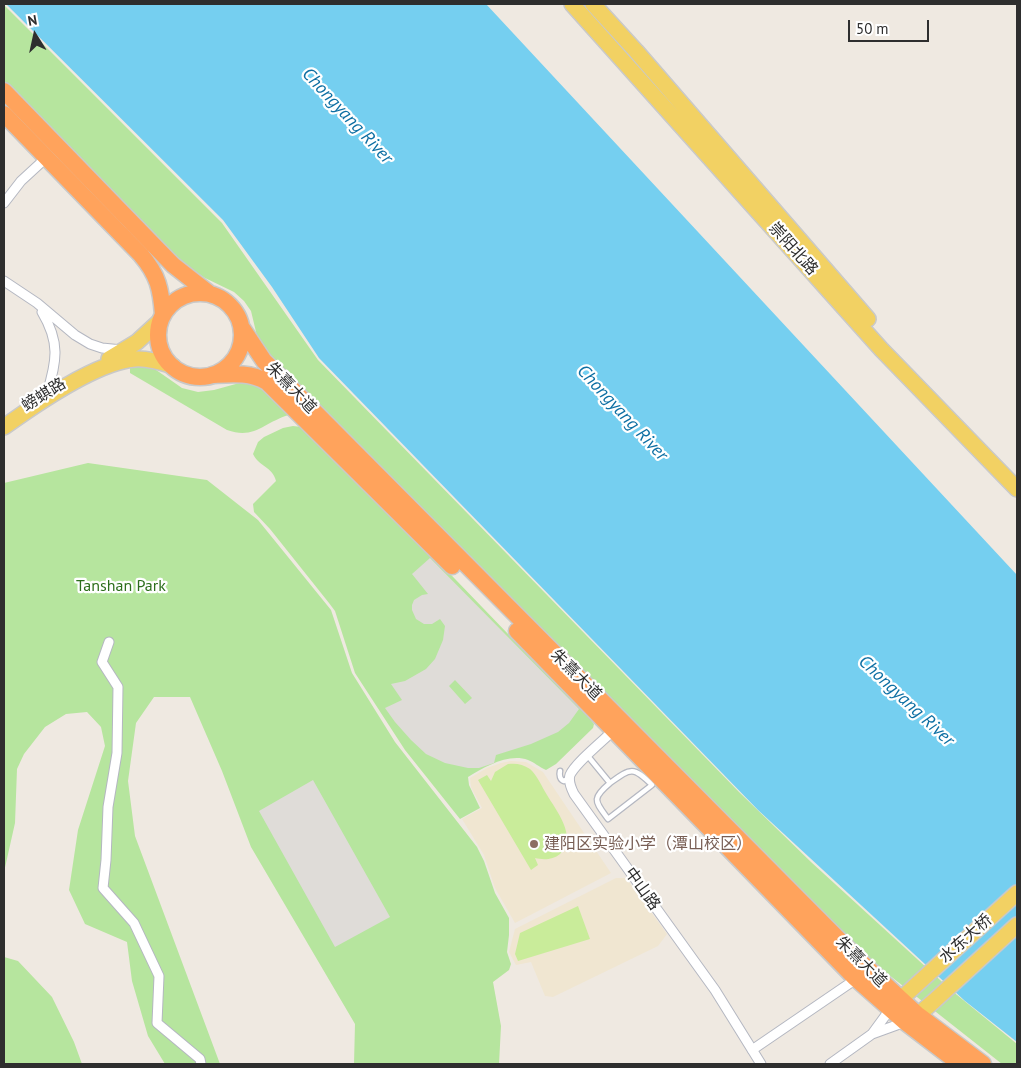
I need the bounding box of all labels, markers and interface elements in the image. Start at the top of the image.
north arrow [10,10,60,60]
scale bar [851,10,932,42]
text: N [26,11,38,30]
text: 50 m [856,19,889,38]
water label: Chongyang River [297,64,397,168]
street label: 崇阳北路 [764,219,822,279]
street label: 朱熹大道 [262,358,320,418]
water label: Chongyang River [572,361,672,465]
street label: 螃蜞路 [19,374,69,416]
park label: Tanshan Park [76,576,166,596]
street label: 朱熹大道 [547,646,605,704]
water label: Chongyang River [854,651,958,751]
place label: 建阳区实验小学（潭山校区） [544,834,752,854]
marker: 建阳区实验小学（潭山校区） [528,838,540,850]
street label: 中山路 [620,864,664,914]
street label: 水东大桥 [936,910,996,968]
street label: 朱熹大道 [832,933,890,991]

